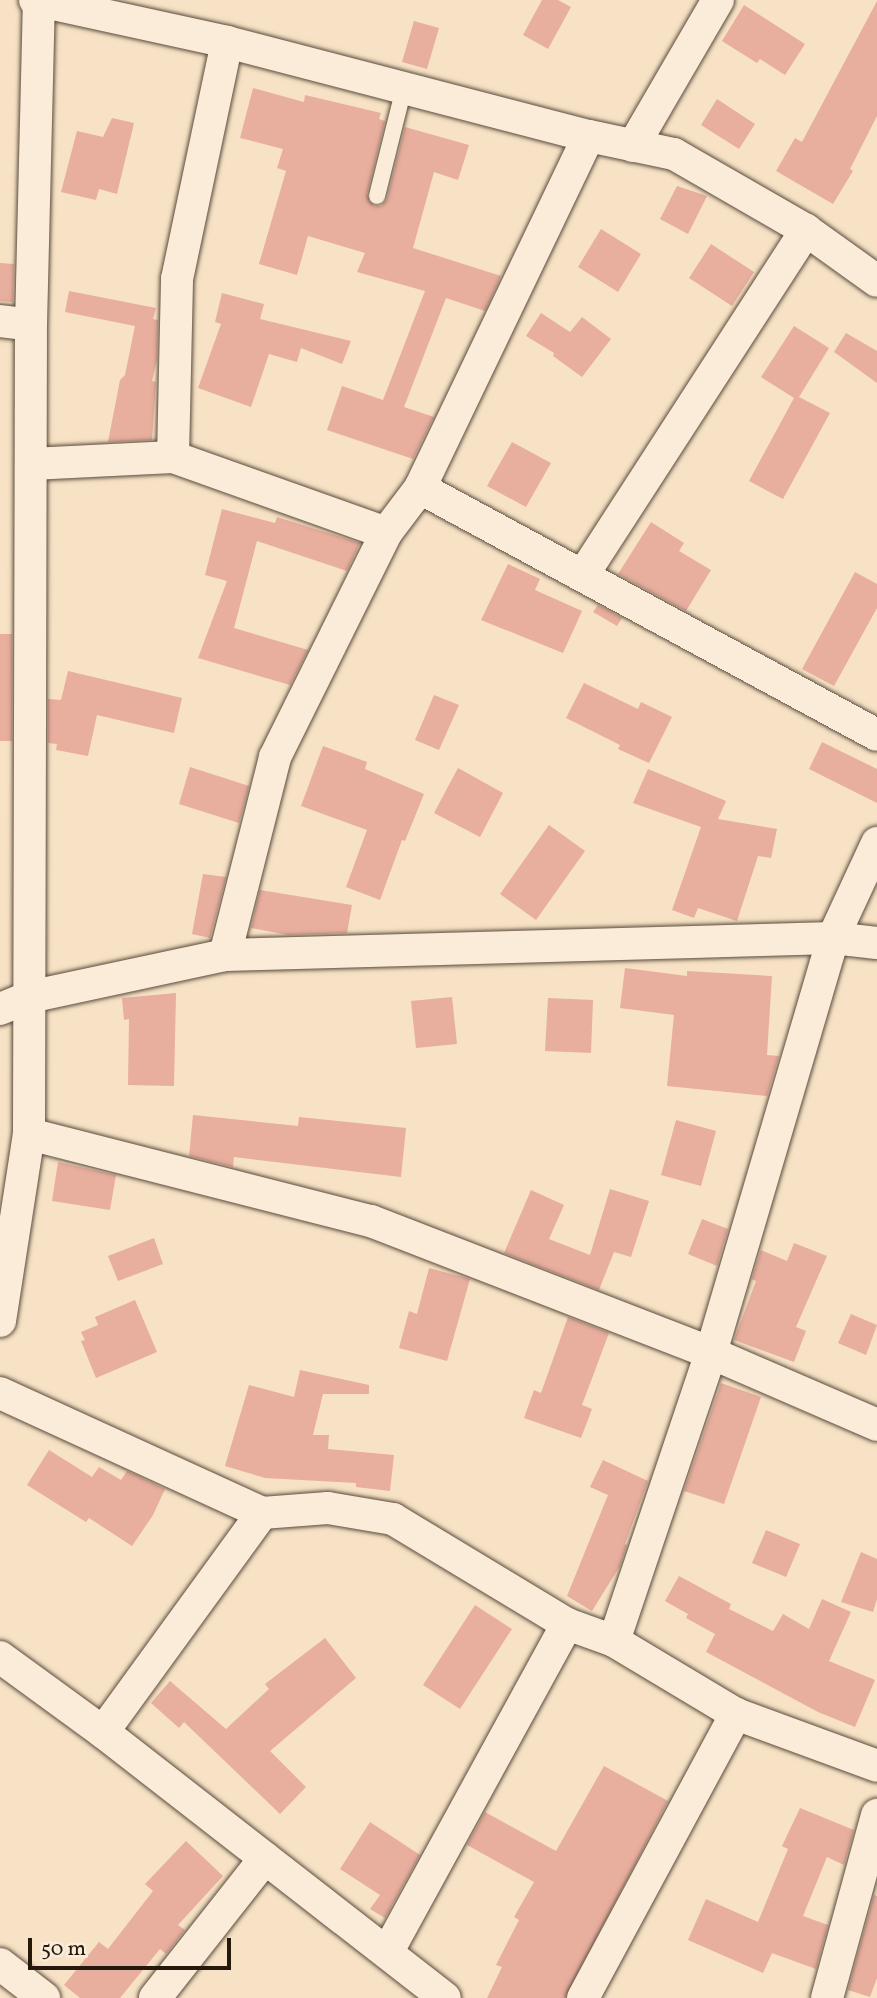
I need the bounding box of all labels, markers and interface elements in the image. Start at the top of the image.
scale bar [32,1924,234,1968]
text: 50 m [41,1935,86,1964]

